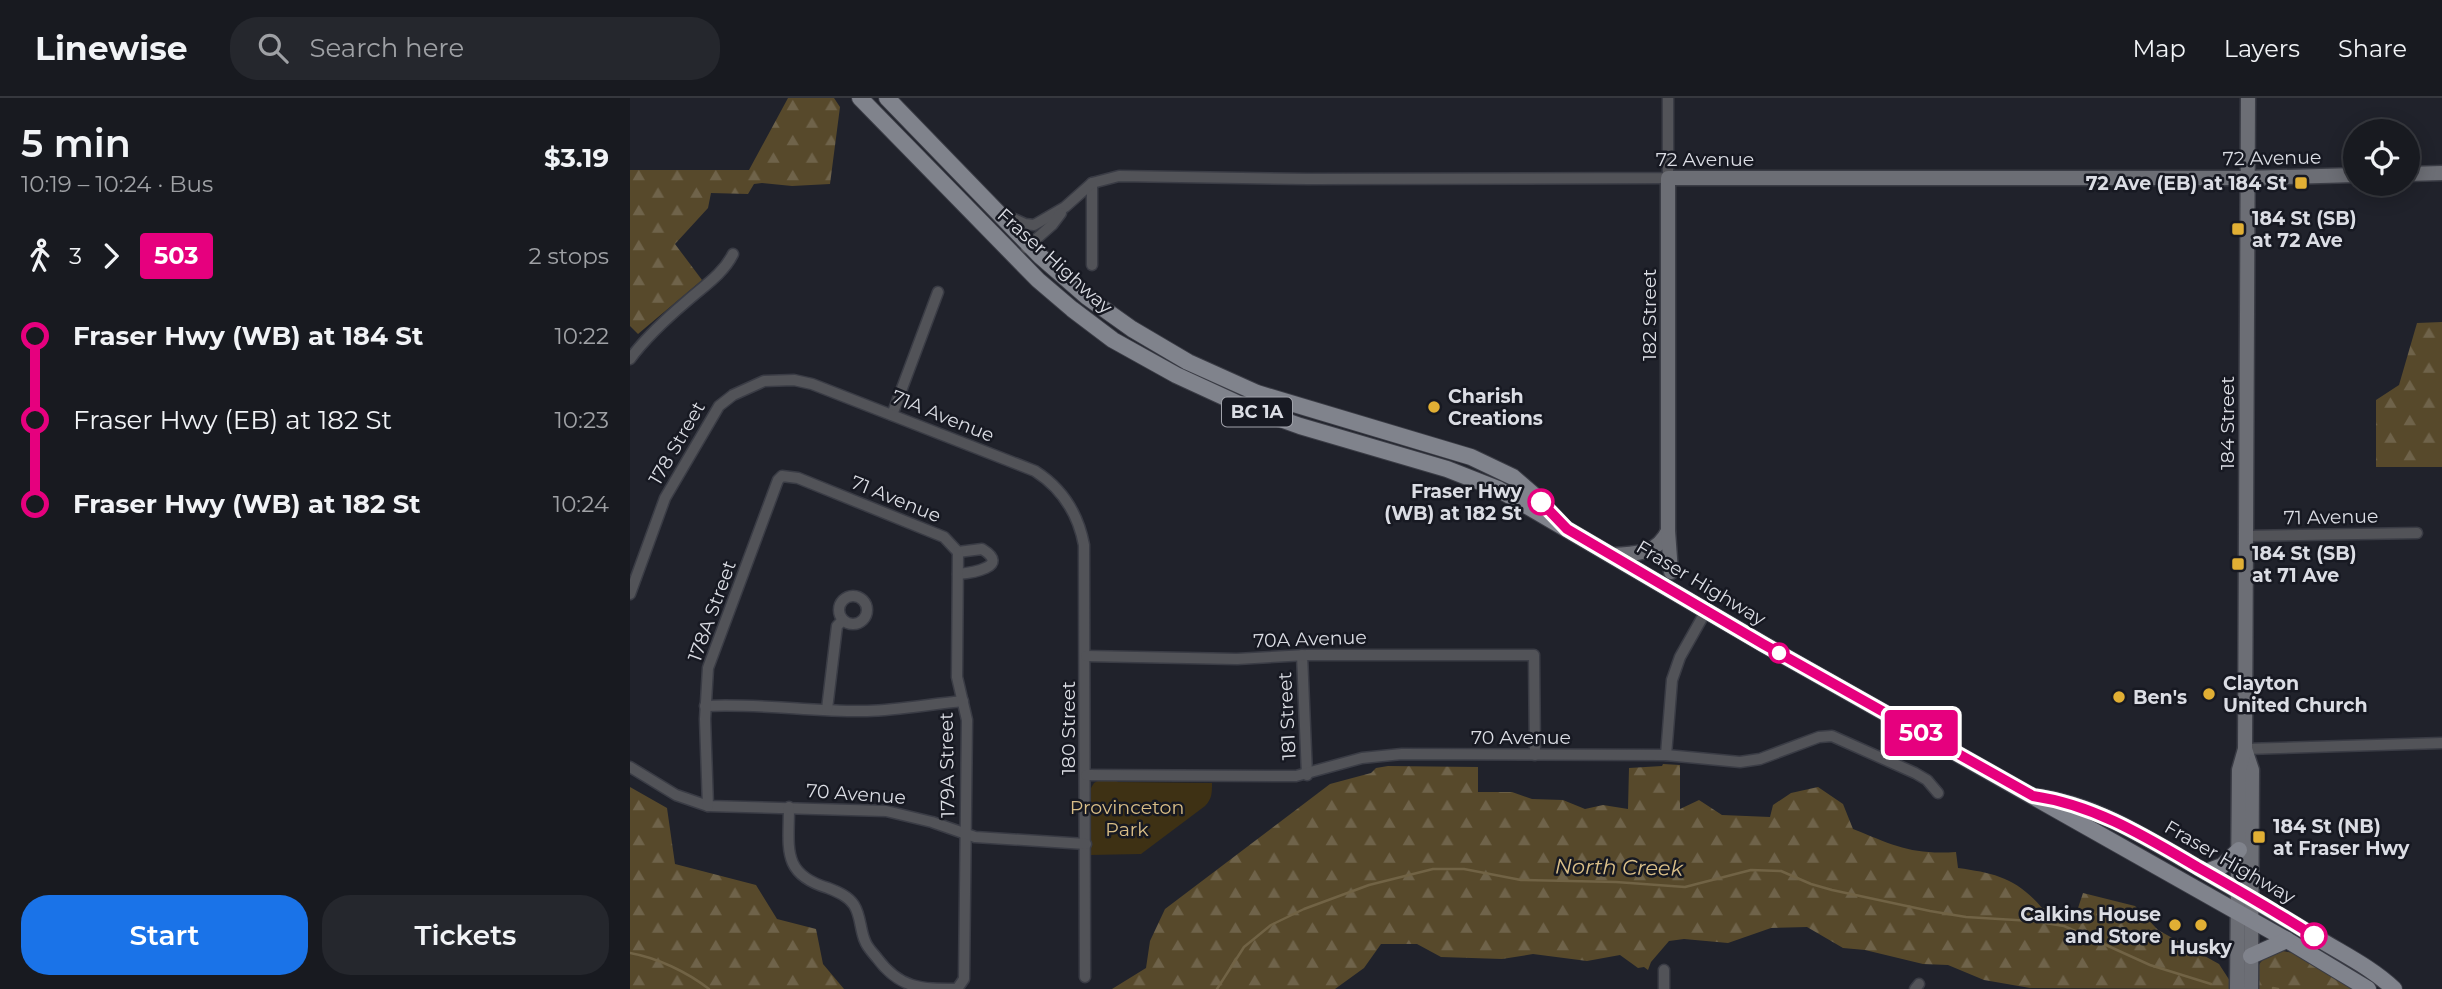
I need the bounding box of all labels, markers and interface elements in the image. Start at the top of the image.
search box [230,17,720,80]
text: Linewise [35,28,188,68]
icon: search [254,29,292,67]
text: Search here [310,32,464,64]
text: Map [2132,34,2186,63]
text: Layers [2224,34,2300,63]
text: Share [2338,34,2407,63]
map controls [2343,119,2420,196]
button: locate [2343,119,2420,196]
text: 5 min [21,120,131,167]
text: $3.19 [544,142,609,174]
street label: 72 Avenue [2222,146,2322,170]
street label: 72 Avenue [1656,148,1754,171]
text: 10:19 – 10:24 · Bus [21,170,213,198]
place label: 72 Ave (EB) at 184 St [2086,172,2287,195]
marker: 72 Ave (EB) at 184 St [2293,175,2309,191]
street label: Fraser Highway [993,203,1118,319]
place label: 184 St (SB) at 72 Ave [2252,207,2356,252]
marker: 184 St (SB) at 72 Ave [2230,221,2246,237]
icon: walk [21,237,59,275]
icon: forward [92,237,130,275]
text: 503 [154,241,199,270]
text: 3 [69,242,82,270]
text: 2 stops [529,242,609,270]
street label: 182 Street [1638,269,1661,361]
text: Fraser Hwy (WB) at 184 St [73,320,423,352]
text: 10:22 [554,322,609,350]
street label: 184 Street [2216,376,2239,470]
street label: 71A Avenue [888,385,998,447]
place label: Charish Creations [1448,385,1543,430]
street label: 178 Street [644,397,710,489]
road number: BC 1A [1222,398,1292,426]
marker: Charish Creations [1426,399,1442,415]
text: Fraser Hwy (EB) at 182 St [73,404,392,436]
text: 10:23 [555,406,609,434]
street label: 71 Avenue [848,471,944,527]
place label: Fraser Hwy (WB) at 182 St [1384,480,1523,525]
text: Fraser Hwy (WB) at 182 St [73,488,421,520]
marker: Fraser Hwy (WB) at 182 St [1528,489,1554,515]
text: 10:24 [553,490,609,518]
street label: 71 Avenue [2283,505,2379,529]
street label: Fraser Highway [1632,535,1770,631]
place label: 184 St (SB) at 71 Ave [2252,542,2356,587]
marker: 184 St (SB) at 71 Ave [2230,556,2246,572]
street label: 178A Street [683,557,741,665]
street label: 70A Avenue [1253,626,1367,652]
unlabelled marker [1769,643,1789,663]
street label: 181 Street [1273,671,1301,761]
place label: Clayton United Church [2223,672,2368,717]
street label: 180 Street [1057,681,1080,775]
place label: Ben's [2133,686,2187,709]
marker: Clayton United Church [2201,686,2217,702]
marker: Ben's [2111,689,2127,705]
line badge: 503 [1881,710,1961,756]
street label: 179A Street [935,712,959,818]
text: 503 [1899,718,1943,747]
street label: 70 Avenue [1471,726,1571,749]
street label: 70 Avenue [805,779,907,809]
park label: Provinceton Park [1070,796,1184,841]
street label: Fraser Highway [2161,815,2300,909]
place label: 184 St (NB) at Fraser Hwy [2273,815,2410,860]
marker: 184 St (NB) at Fraser Hwy [2251,829,2267,845]
water label: North Creek [1555,853,1685,881]
button: Start [21,895,308,975]
button: Tickets [322,895,609,975]
place label: Calkins House and Store [2020,903,2161,948]
marker: Calkins House and Store [2167,917,2183,933]
marker: Husky [2193,917,2209,933]
unlabelled marker [2301,923,2327,949]
place label: Husky [2170,936,2233,959]

